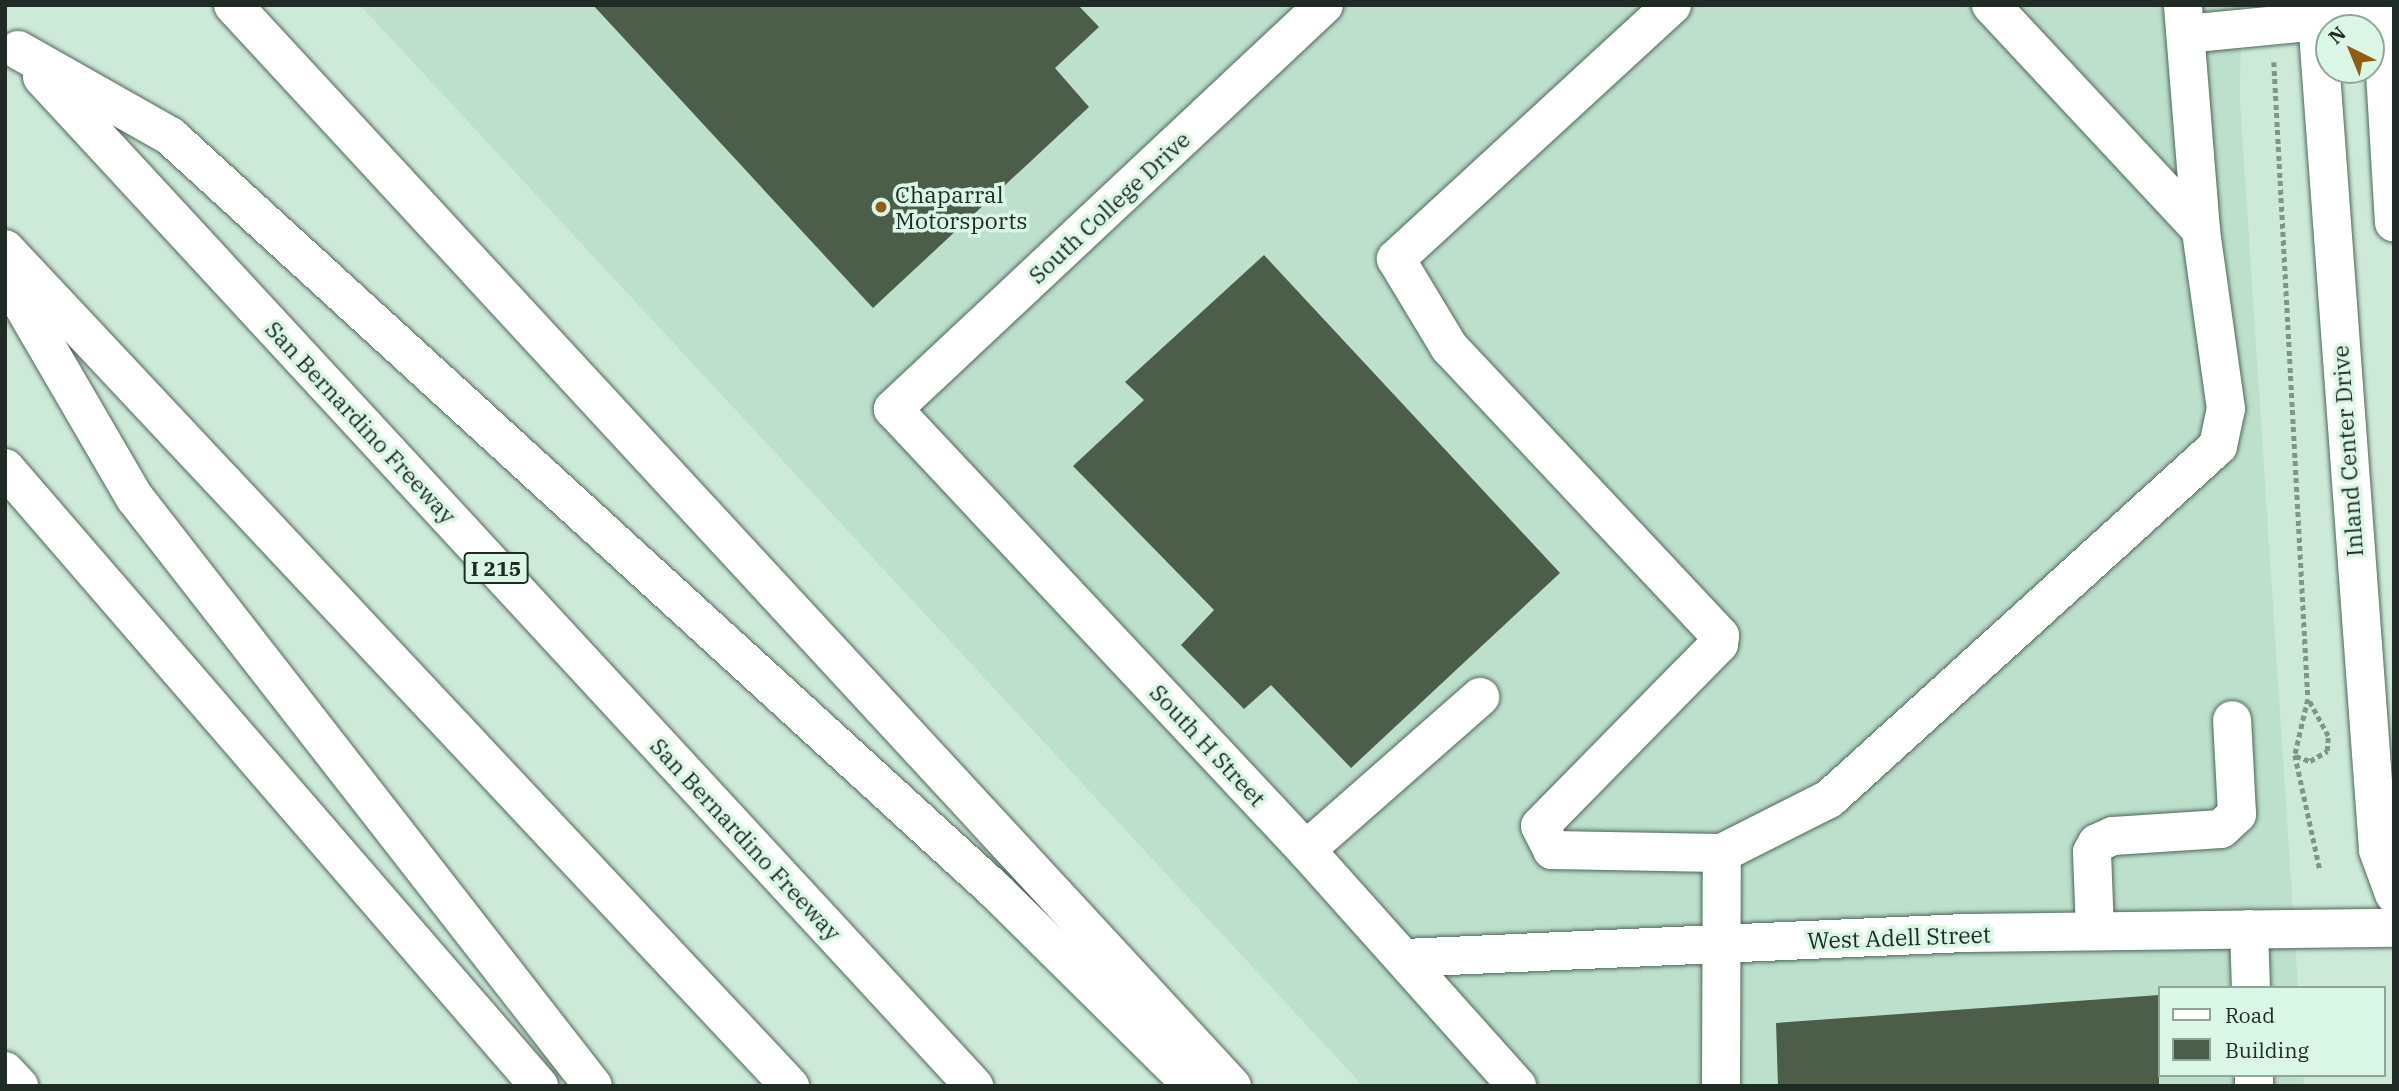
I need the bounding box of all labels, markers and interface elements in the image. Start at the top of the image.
north arrow [2315,14,2385,84]
text: N [2323,21,2351,49]
street label: South College Drive [1023,125,1195,289]
place label: Chaparral Motorsports [895,180,1028,234]
marker: Chaparral Motorsports [873,199,889,215]
street label: San Bernardino Freeway [260,315,462,529]
street label: Inland Center Drive [2326,344,2368,558]
road number: I 215 [463,550,529,586]
street label: South H Street [1145,678,1271,812]
street label: San Bernardino Freeway [645,732,847,946]
street label: West Adell Street [1807,920,1991,954]
legend [2158,986,2385,1077]
text: Road [2225,1001,2275,1029]
text: Building [2225,1036,2309,1064]

